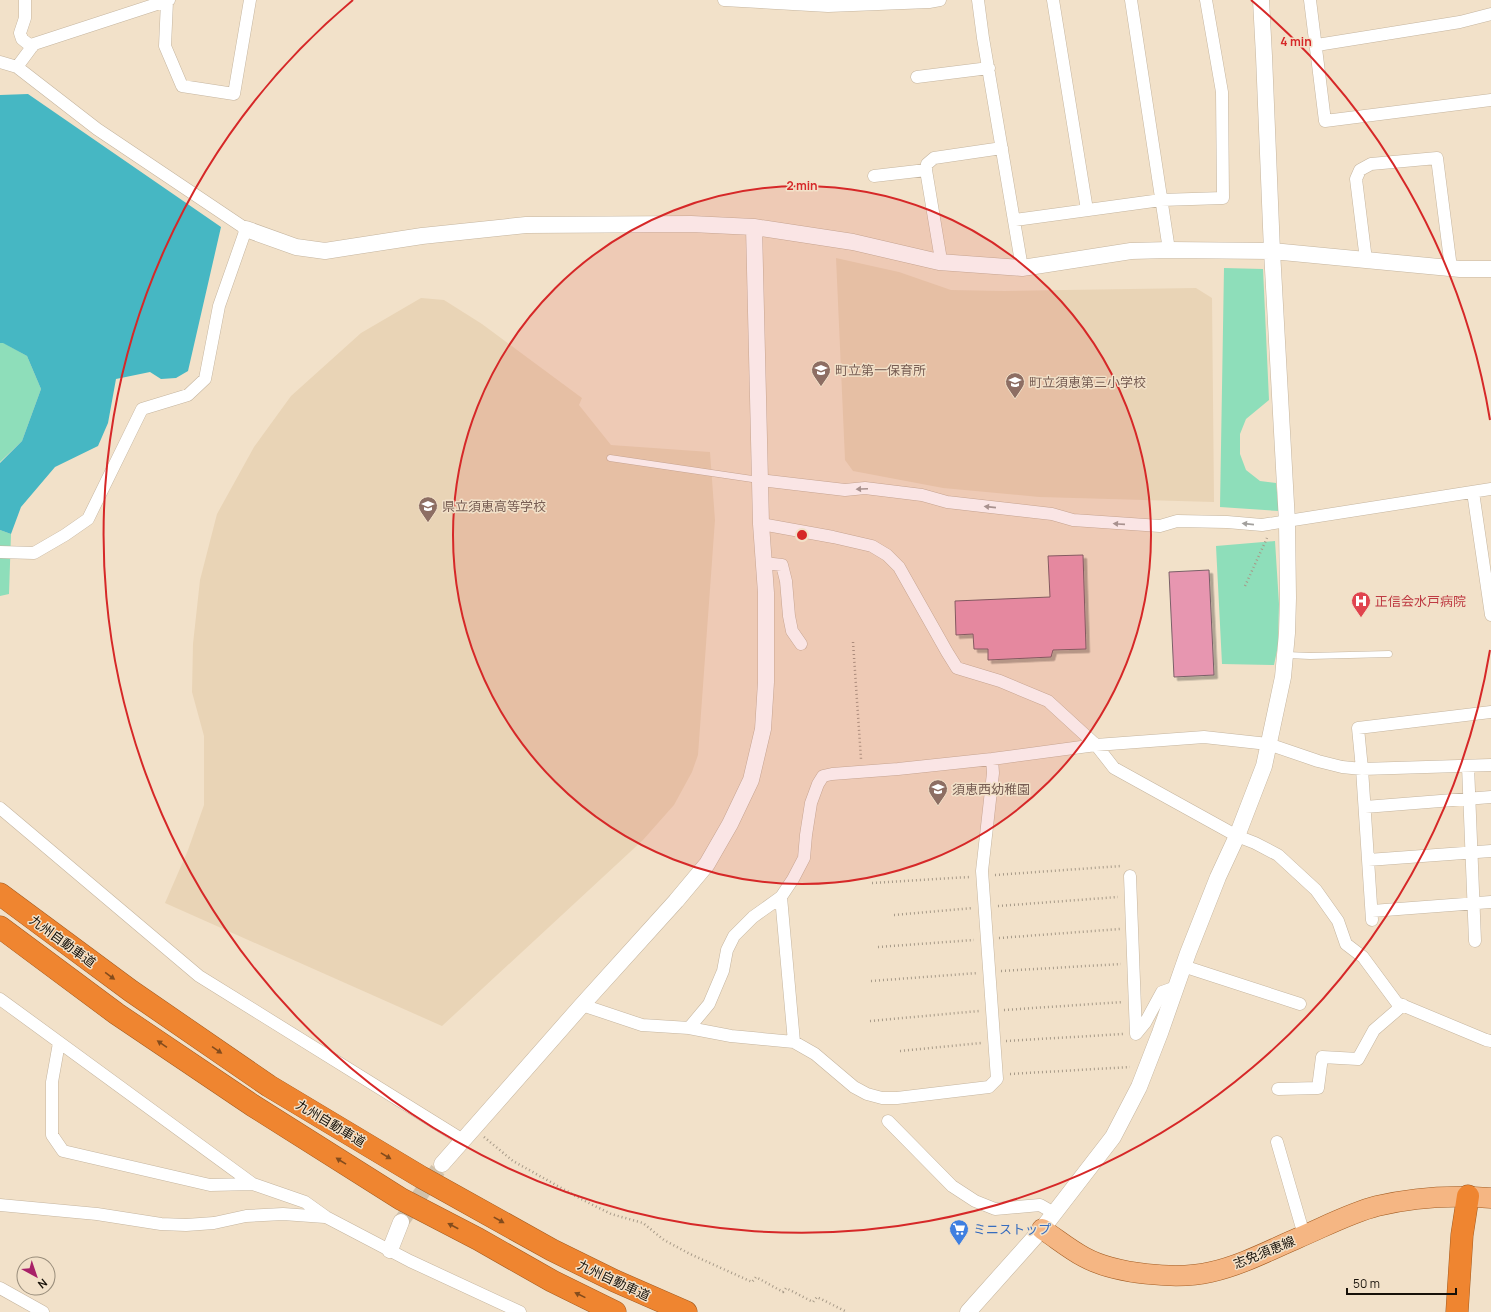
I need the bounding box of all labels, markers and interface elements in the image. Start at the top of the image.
text: 4 min [1280,33,1312,50]
text: 2 min [786,177,818,194]
school or university icon: 町立第一保育所 [810,359,832,387]
place label: 町立第一保育所 [835,361,926,379]
school or university icon: 町立須恵第三小学校 [1004,371,1026,399]
place label: 町立須恵第三小学校 [1029,373,1146,391]
one-way arrow [855,486,868,492]
school or university icon: 県立須恵高等学校 [417,495,439,523]
place label: 県立須恵高等学校 [442,497,546,515]
one-way arrow [984,504,996,510]
one-way arrow [1113,521,1125,528]
one-way arrow [1242,521,1254,527]
centre of rings [795,528,809,542]
hospital icon: 正信会水戸病院 [1350,590,1372,618]
place label: 正信会水戸病院 [1375,592,1466,610]
school or university icon: 須恵西幼稚園 [927,778,949,806]
place label: 須恵西幼稚園 [952,780,1030,798]
street label: 九州自動車道 [26,911,100,971]
one-way arrow [105,972,116,980]
one-way arrow [156,1040,167,1048]
one-way arrow [212,1046,222,1054]
street label: 九州自動車道 [293,1095,369,1151]
one-way arrow [380,1153,392,1160]
one-way arrow [336,1157,346,1165]
one-way arrow [493,1217,505,1224]
supermarket icon: ミニストップ [948,1218,970,1246]
place label: ミニストップ [973,1220,1051,1238]
one-way arrow [447,1223,459,1229]
street label: 志免須恵線 [1230,1231,1298,1273]
street label: 九州自動車道 [575,1255,653,1305]
north arrow [16,1256,56,1296]
scale bar [1347,1270,1456,1296]
text: 50 m [1353,1275,1380,1292]
text: N [35,1276,51,1292]
one-way arrow [574,1292,585,1298]

